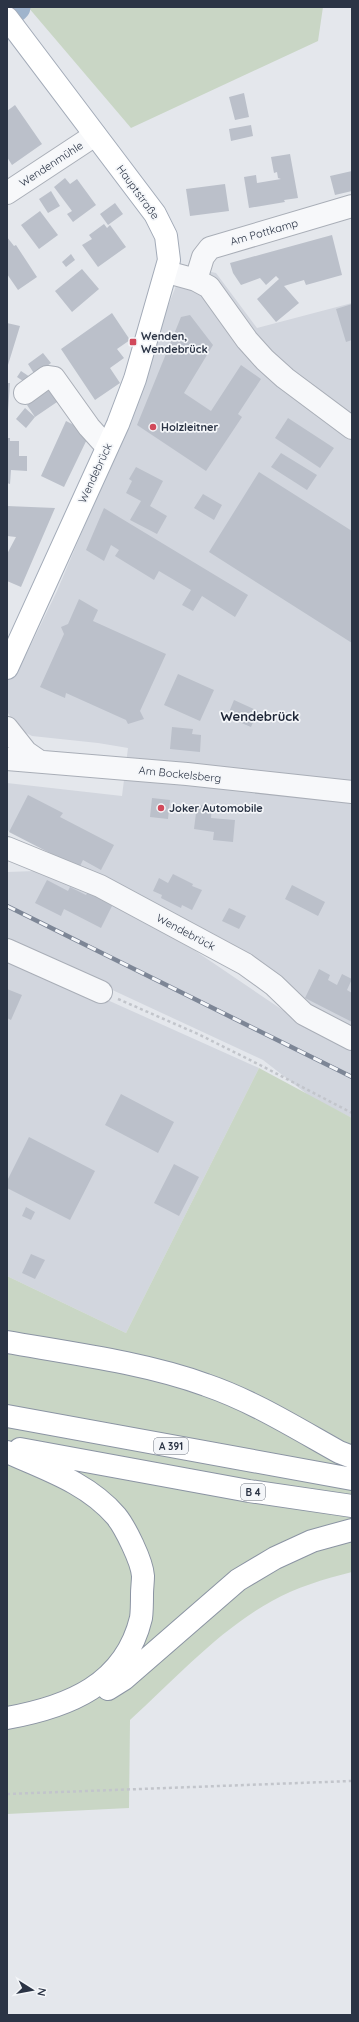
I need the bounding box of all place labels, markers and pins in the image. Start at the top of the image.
place label: Wenden, Wendebrück [141,329,208,356]
marker: Wenden, Wendebrück [128,337,138,347]
place label: Holzleitner [161,420,219,434]
marker: Holzleitner [148,422,158,432]
place label: Joker Automobile [169,801,263,815]
marker: Joker Automobile [156,803,166,813]

